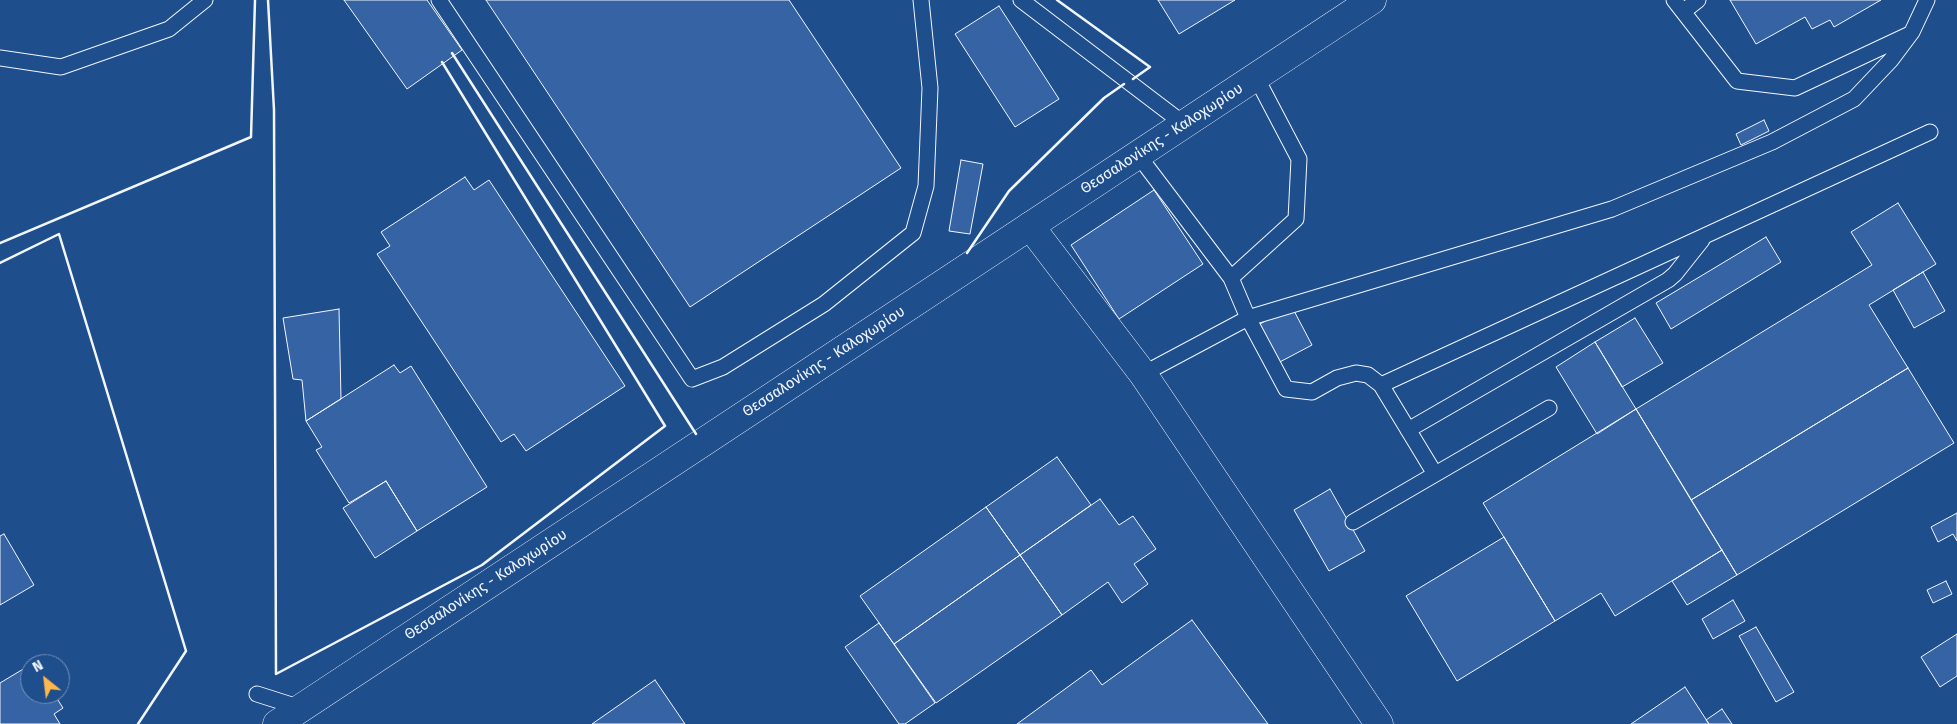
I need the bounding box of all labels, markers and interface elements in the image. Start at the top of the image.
street label: Θεσσαλονίκης - Καλοχωρίου [1077,80,1247,198]
street label: Θεσσαλονίκης - Καλοχωρίου [739,303,909,421]
street label: Θεσσαλονίκης - Καλοχωρίου [401,526,571,644]
north arrow [20,654,70,704]
text: N [30,657,46,676]

